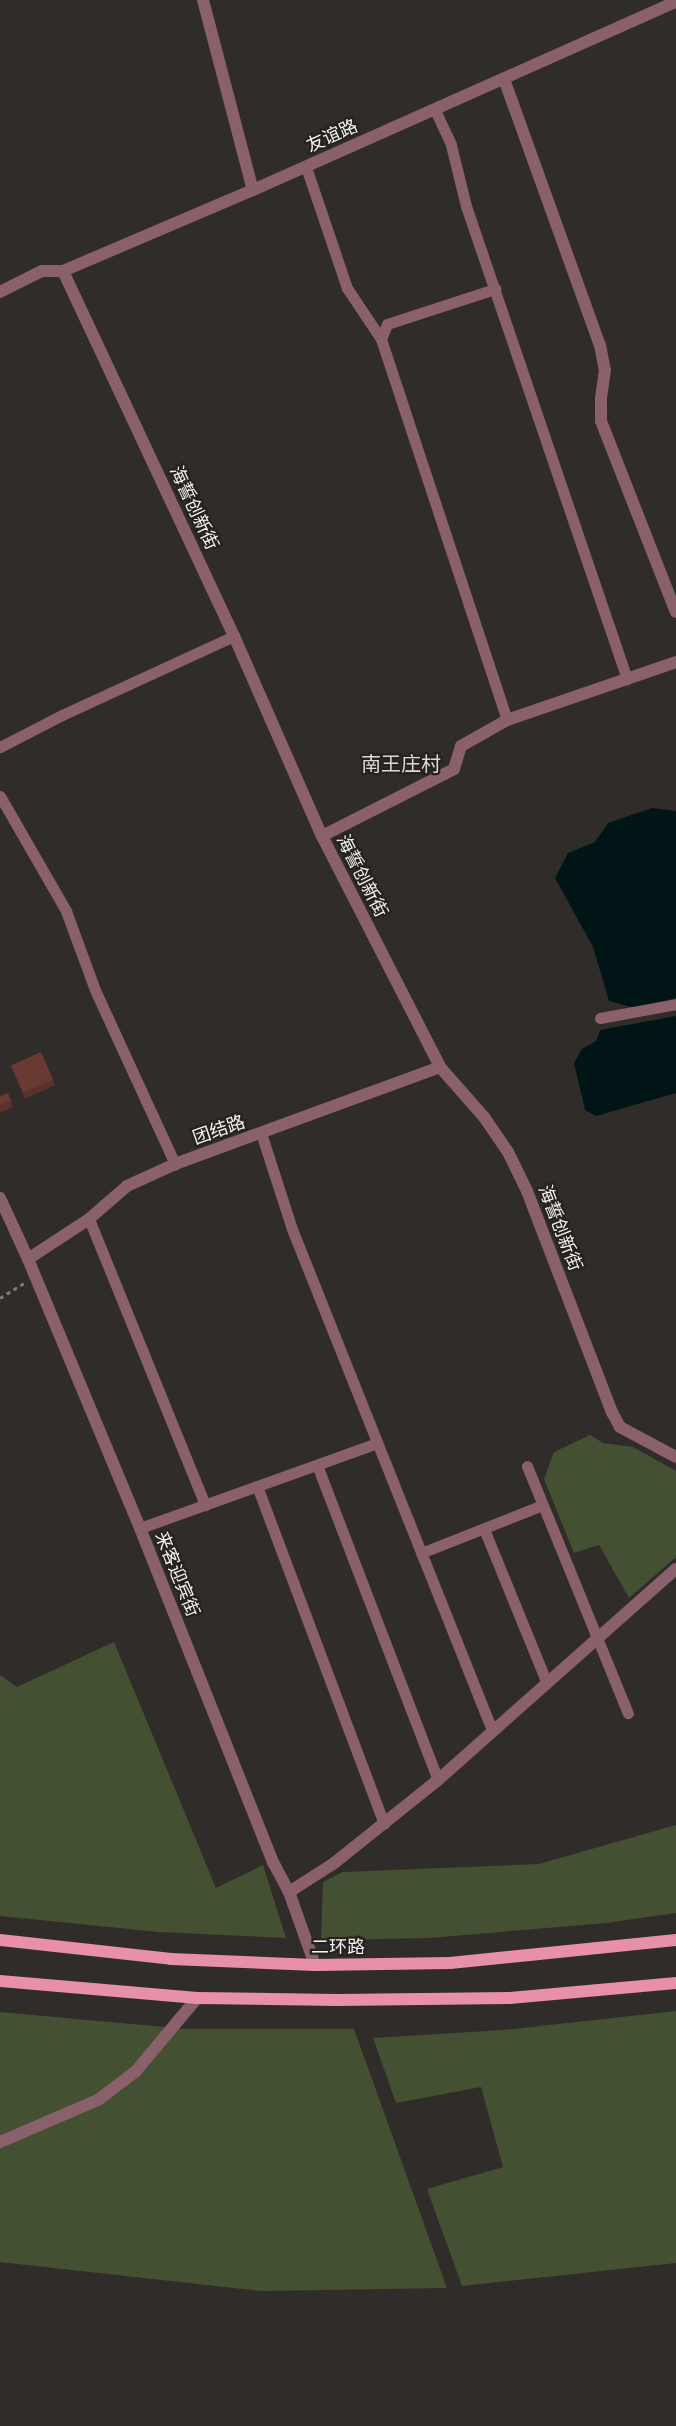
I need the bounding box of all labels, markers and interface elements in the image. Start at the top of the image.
street label: 友谊路 [303,115,361,157]
street label: 海誓创新街 [165,463,223,553]
district label: 南王庄村 [361,752,441,776]
street label: 海誓创新街 [332,831,392,921]
street label: 团结路 [190,1111,248,1149]
street label: 海誓创新街 [534,1182,586,1274]
street label: 来客迎宾街 [150,1528,204,1620]
street label: 二环路 [311,1936,365,1958]

